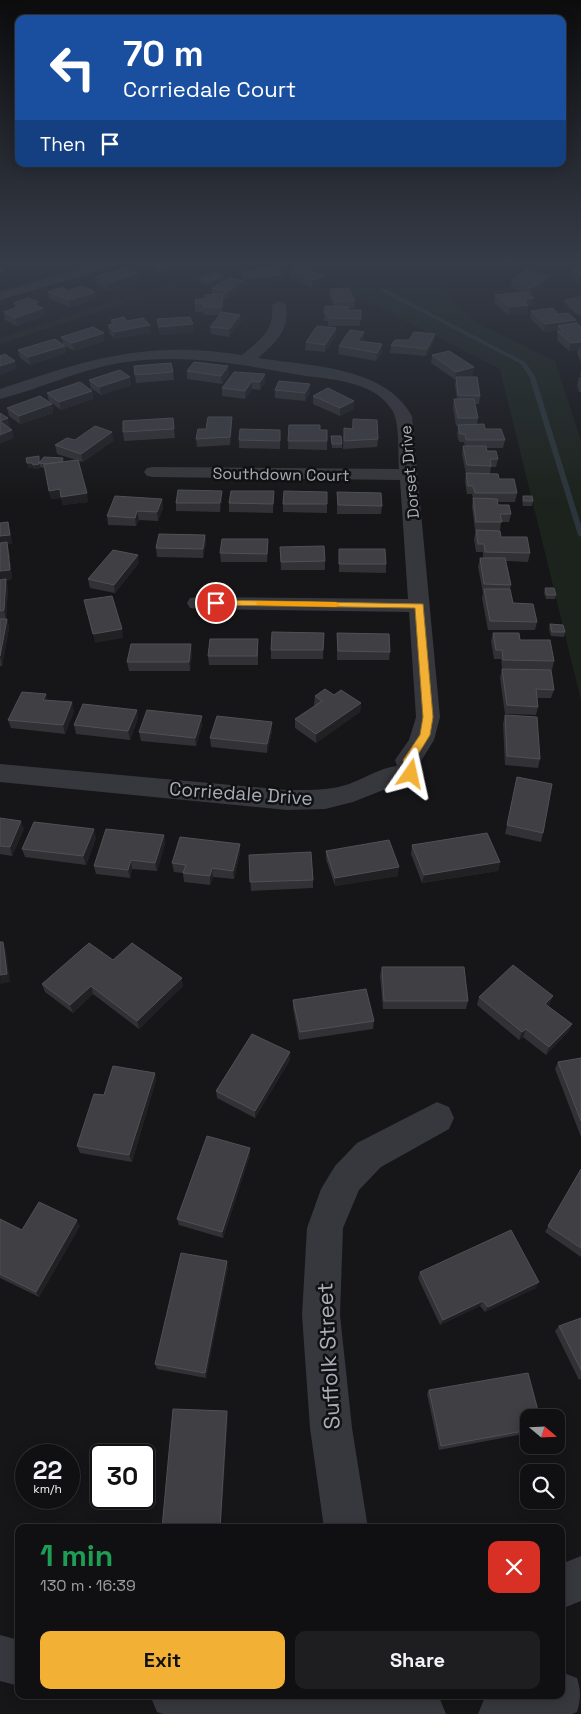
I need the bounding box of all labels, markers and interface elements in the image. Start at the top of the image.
text: 70 m [123,32,204,76]
icon: left [40,35,105,100]
text: Corriedale Court [123,75,296,103]
icon: arrive [96,130,124,158]
text: Then [40,132,86,157]
street label: Dorset Drive [395,424,424,520]
street label: Southdown Court [212,463,350,486]
pin [195,582,237,624]
icon: arrive [202,589,230,617]
position arrow [384,747,436,799]
street label: Corriedale Drive [168,776,313,811]
street label: Suffolk Street [310,1282,346,1430]
north arrow [520,1409,565,1454]
map controls [520,1409,565,1509]
speed limit sign: 30 [90,1444,155,1509]
text: 22 [33,1454,62,1486]
button: search [520,1464,565,1509]
text: km/h [33,1481,62,1497]
text: 1 min [40,1536,113,1575]
button: close [488,1541,540,1593]
text: 130 m · 16:39 [40,1575,136,1596]
button: Exit [40,1631,285,1689]
button: Share [295,1631,540,1689]

